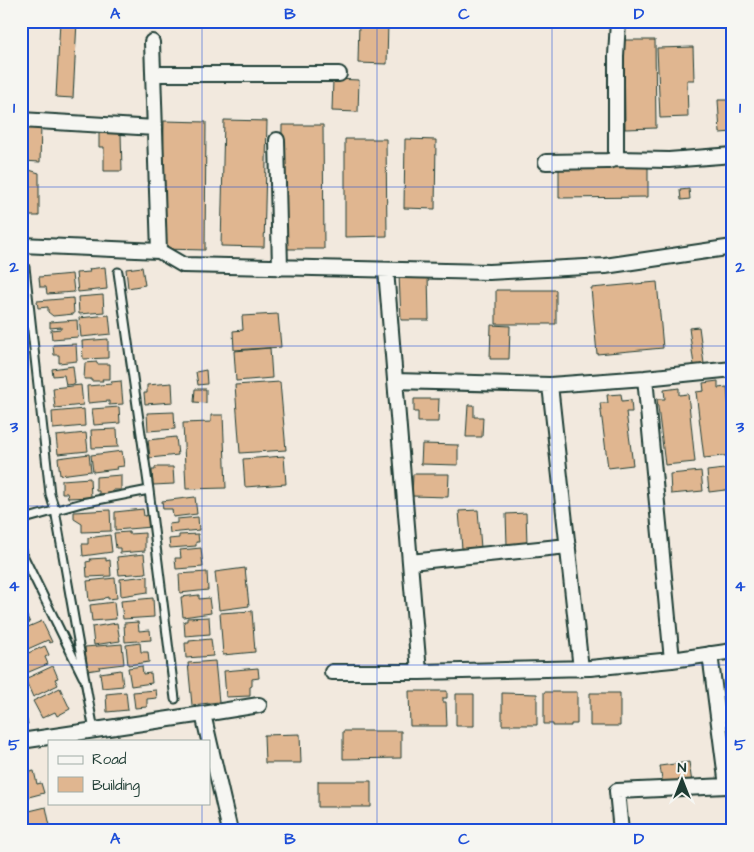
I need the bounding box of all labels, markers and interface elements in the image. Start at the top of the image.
text: A [110,3,121,25]
text: B [284,3,296,25]
text: C [458,3,470,25]
text: D [634,3,645,25]
text: 1 [13,97,16,119]
text: 1 [739,97,742,119]
text: 2 [8,256,19,278]
text: 2 [734,256,745,278]
text: 3 [9,416,19,438]
text: 3 [735,416,745,438]
text: 4 [9,575,20,597]
text: 4 [735,575,746,597]
text: 5 [8,734,20,756]
text: 5 [734,734,746,756]
legend [48,740,210,804]
text: Road [92,749,127,770]
north arrow [656,754,706,804]
text: N [678,758,687,778]
text: Building [92,775,140,797]
text: A [110,828,121,850]
text: B [284,828,296,850]
text: C [458,828,470,850]
text: D [634,828,645,850]

